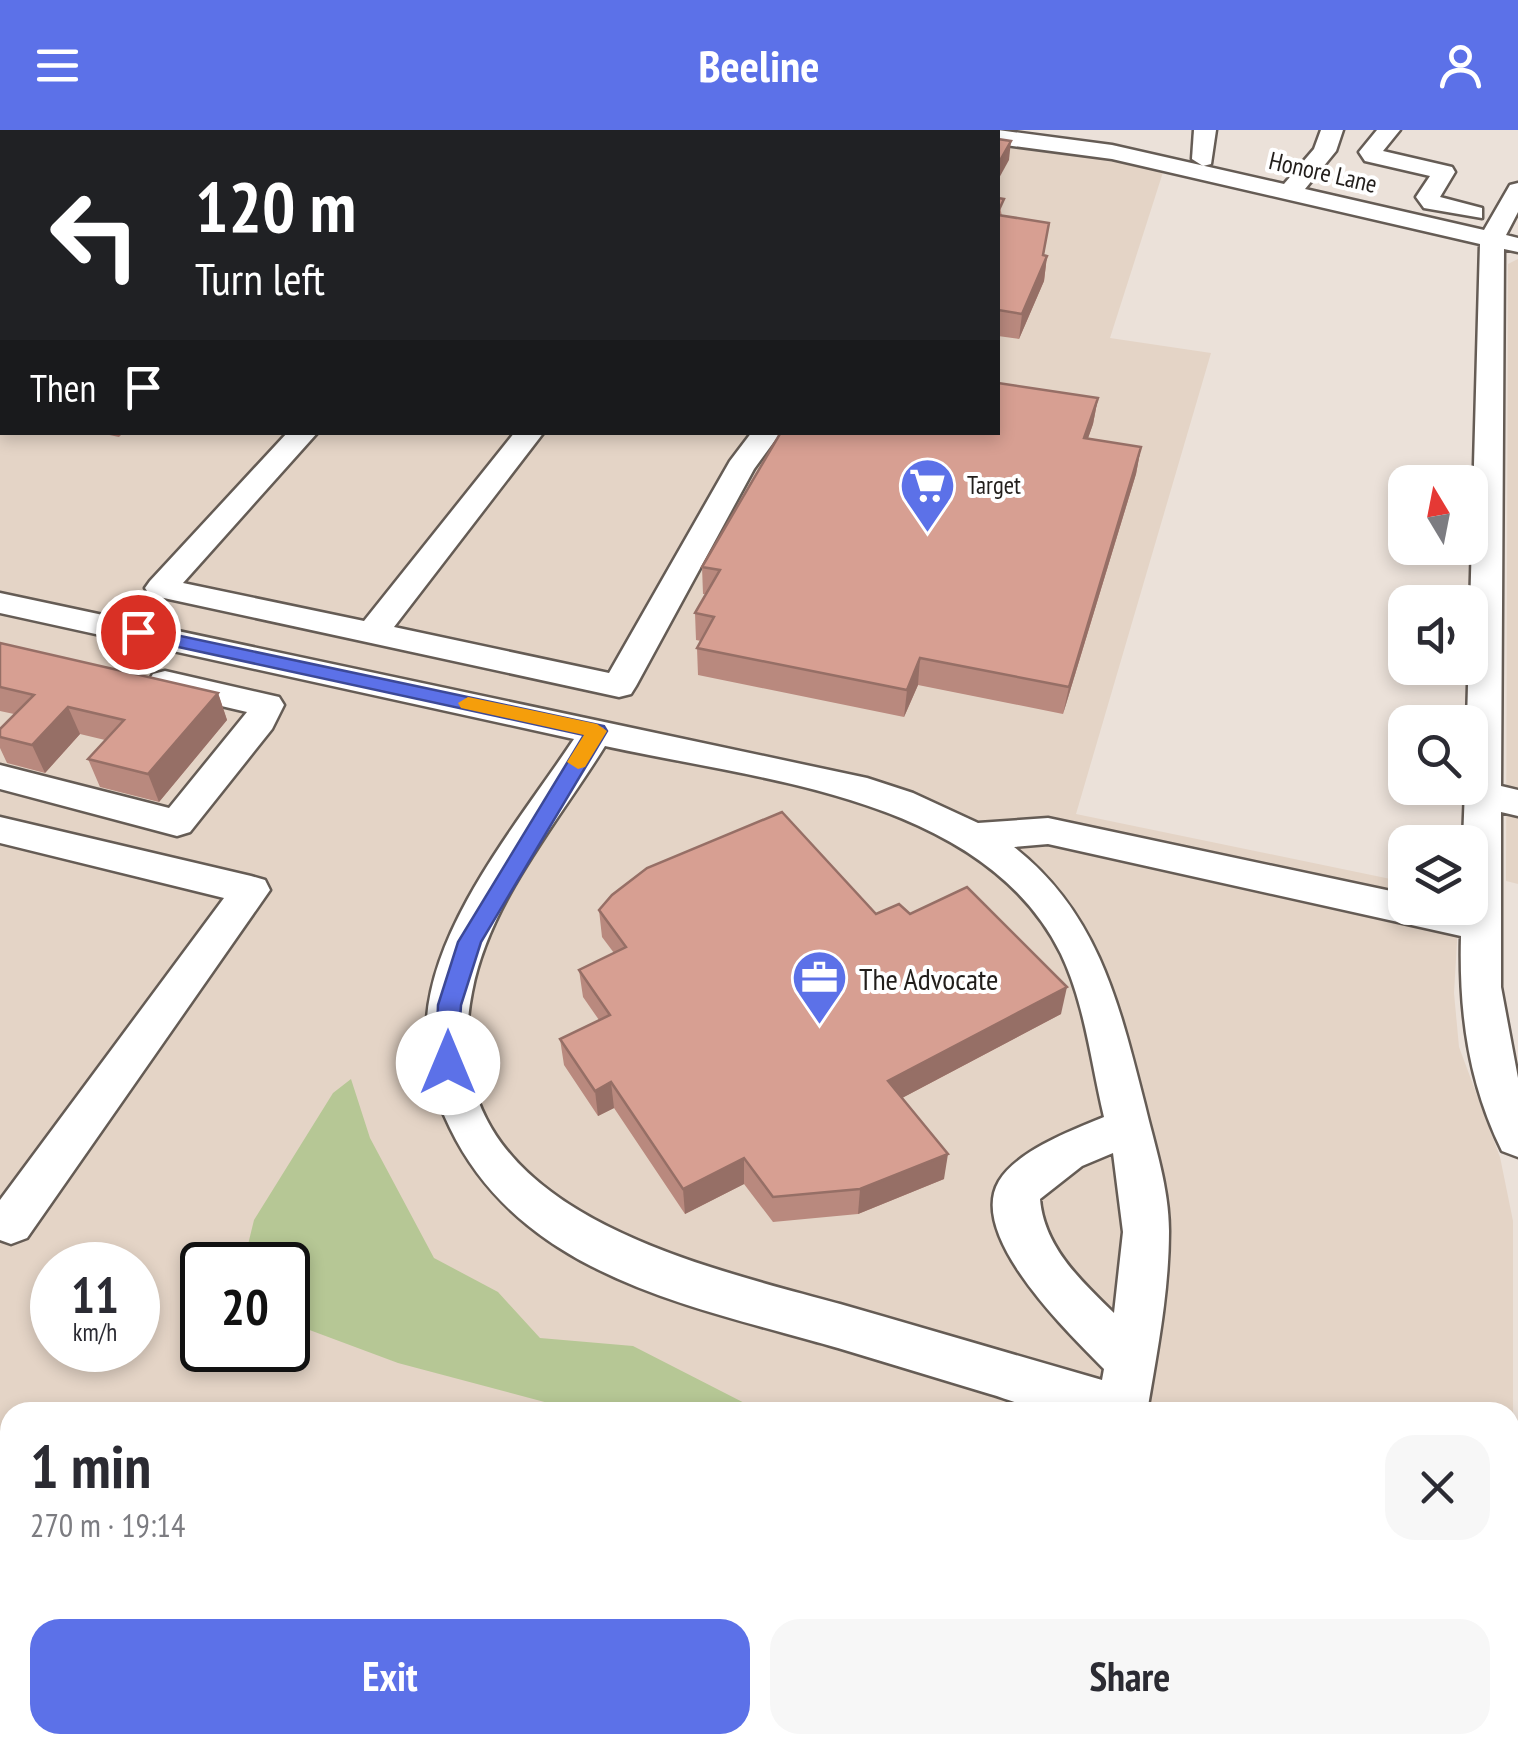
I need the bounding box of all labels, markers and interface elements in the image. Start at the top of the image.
text: Beeline [698,36,820,94]
icon: menu [30,38,85,93]
icon: person [1433,38,1488,93]
street label: Honore Lane [1266,144,1380,200]
text: 120 m [195,161,356,251]
icon: left [30,170,160,300]
text: Turn left [195,249,325,307]
icon: arrive [116,360,171,415]
text: Then [30,363,96,412]
supermarket icon: Target [898,455,958,534]
north arrow [1388,465,1488,565]
map controls [1388,465,1488,925]
place label: Target [967,469,1021,501]
button: sound [1388,585,1488,685]
pin [96,590,181,675]
icon: arrive [111,605,166,660]
button: search [1388,705,1488,805]
button: layers [1388,825,1488,925]
office icon: The Advocate [790,948,850,1027]
place label: The Advocate [859,959,998,998]
position arrow [396,1011,500,1115]
speed limit sign: 20 [180,1242,310,1372]
text: 11 [71,1262,119,1327]
text: km/h [73,1316,117,1348]
text: 1 min [30,1427,151,1505]
button: close [1385,1435,1490,1540]
text: 270 m · 19:14 [30,1504,185,1546]
button: Exit [30,1619,750,1734]
button: Share [770,1619,1490,1734]

